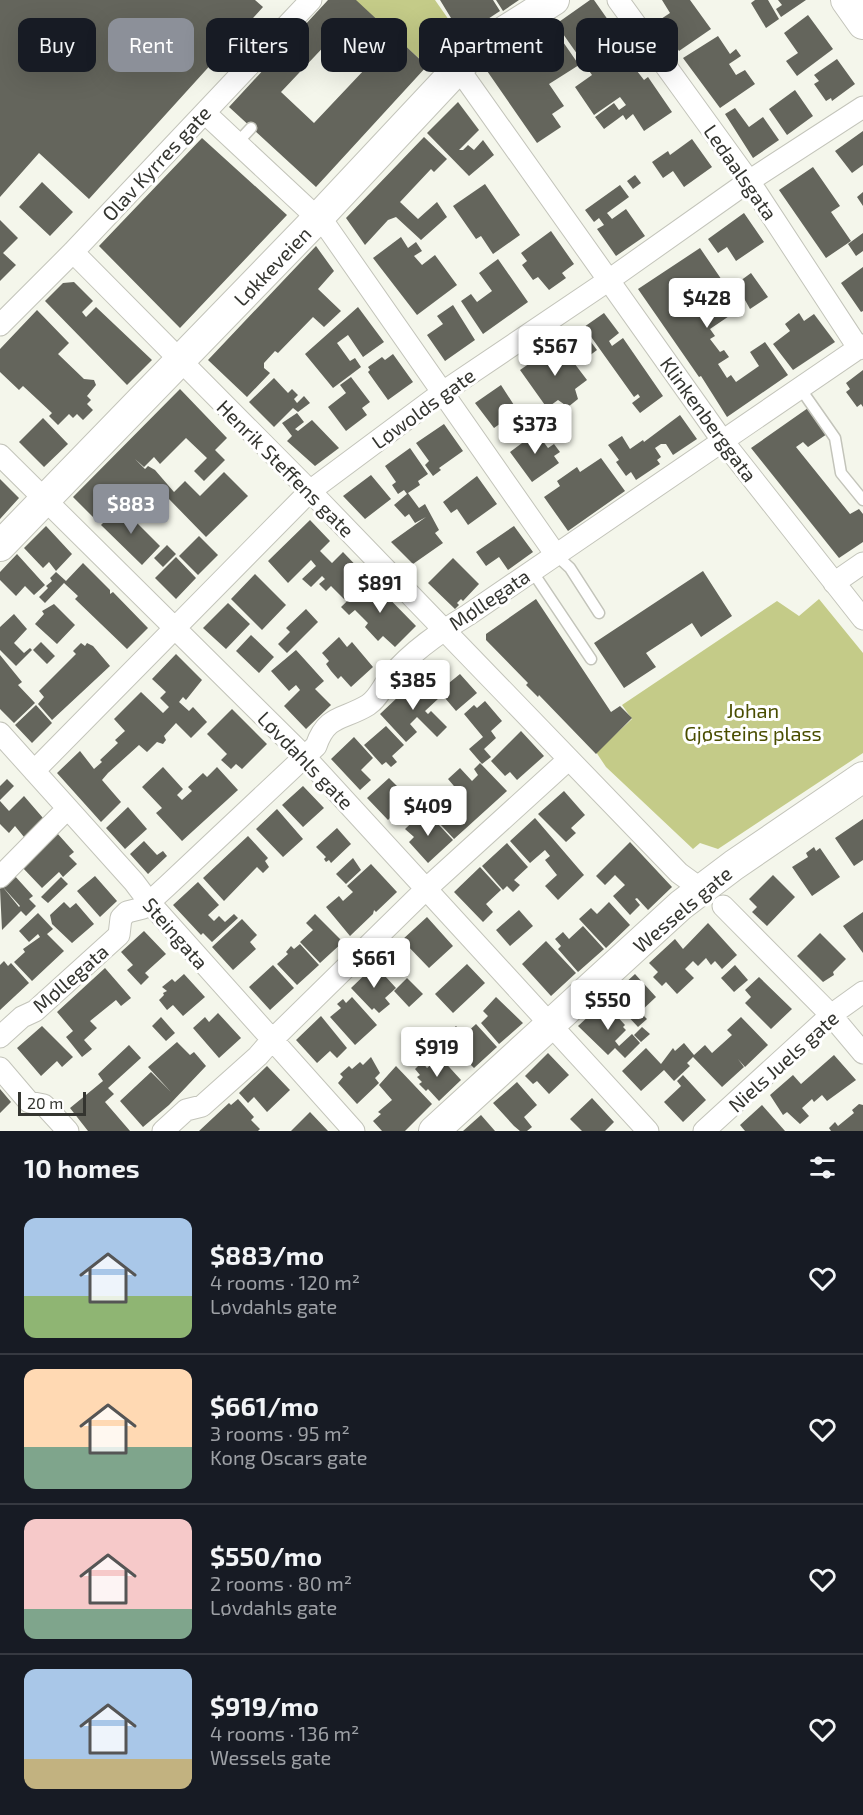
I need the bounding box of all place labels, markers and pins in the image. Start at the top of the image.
pin: $428 [671,278,743,329]
pin: $567 [519,326,591,377]
pin: $373 [499,404,571,455]
pin: $883 [95,484,167,535]
pin: $891 [344,563,416,614]
pin: $385 [377,660,449,711]
pin: $409 [392,786,464,837]
pin: $661 [338,938,410,989]
pin: $550 [572,980,644,1031]
pin: $919 [401,1027,473,1078]

